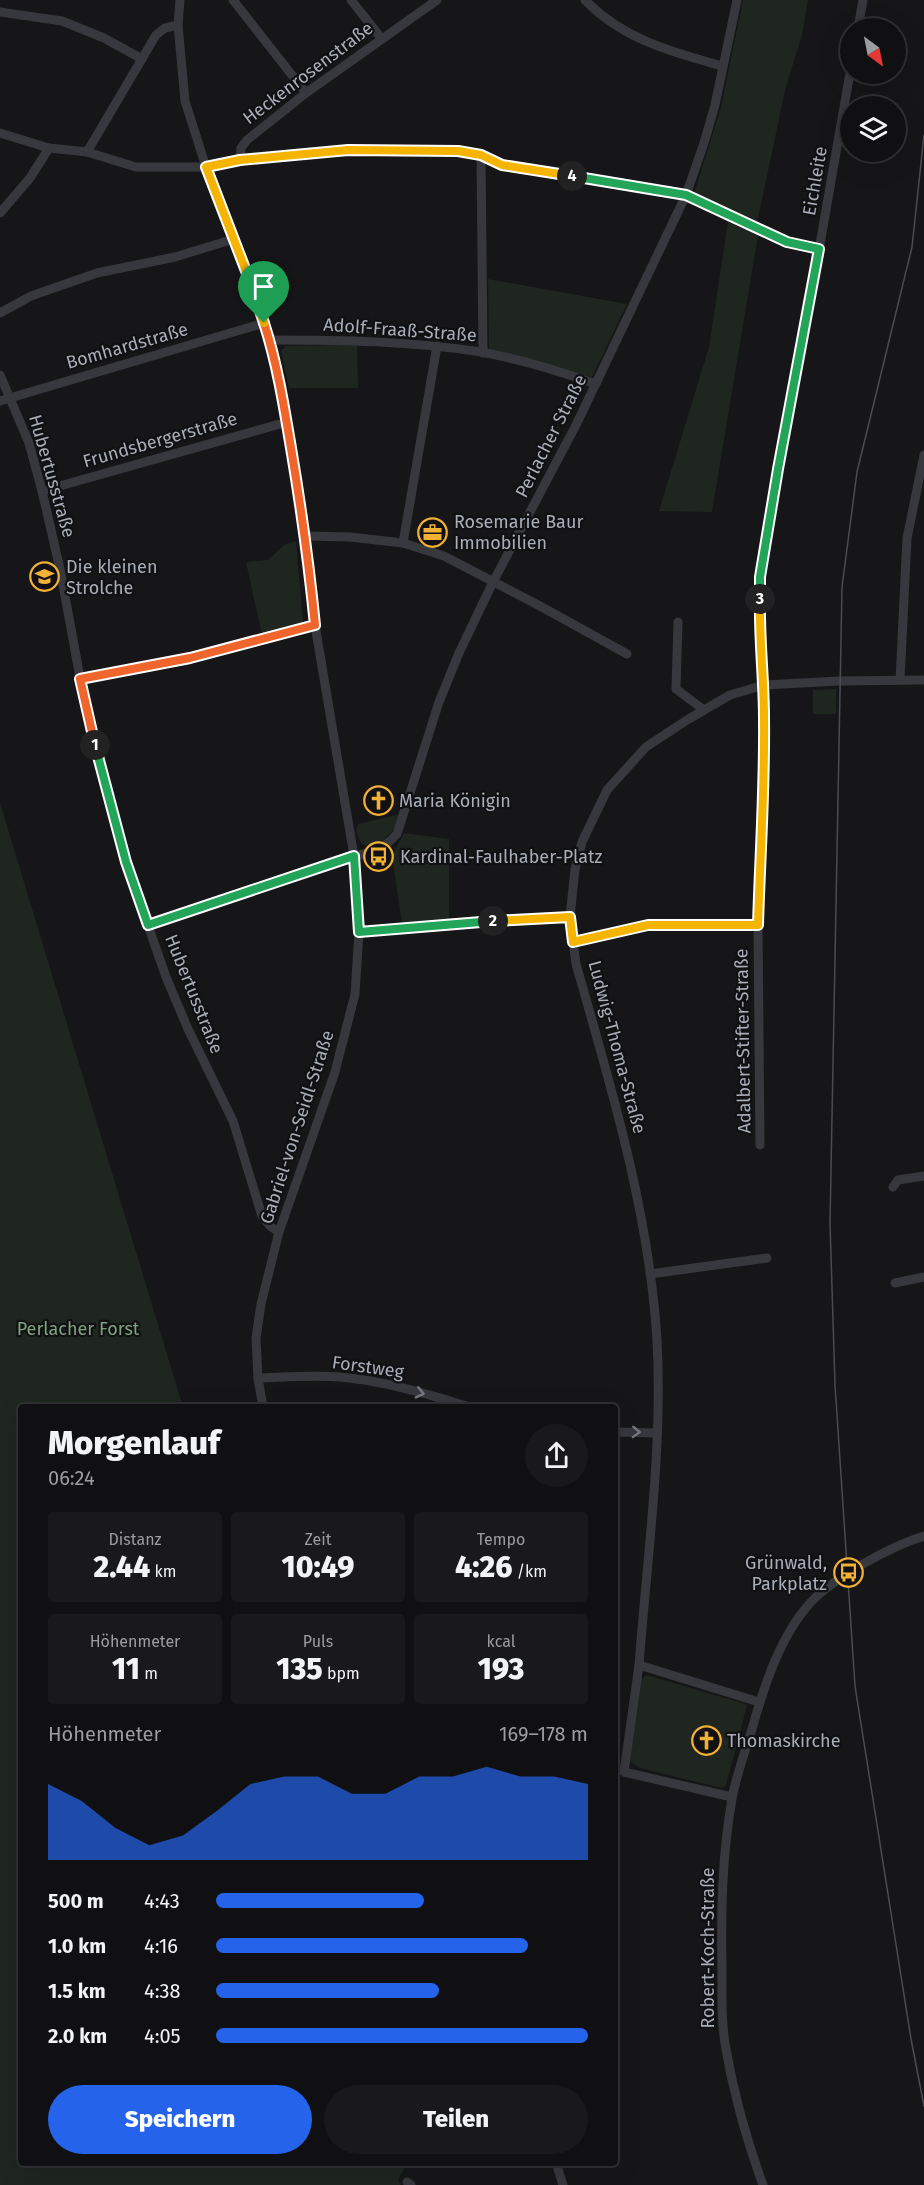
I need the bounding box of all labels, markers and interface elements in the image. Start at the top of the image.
street label: Heckenrosenstraße [239,17,377,129]
north arrow [840,18,906,84]
map controls [840,18,906,162]
button: layers [840,96,906,162]
street label: Eichleite [798,145,832,217]
pin: 4 [557,161,587,191]
text: 4 [567,166,577,185]
pin [238,261,289,323]
icon: arrive [247,270,280,303]
street label: Adolf-Fraaß-Straße [323,314,477,346]
street label: Bomhardstraße [63,318,191,374]
street label: Perlacher Straße [511,371,591,501]
street label: Frundsbergerstraße [80,407,240,473]
street label: Hubertusstraße [24,412,80,540]
place label: Rosemarie Baur Immobilien [454,511,583,554]
office icon: Rosemarie Baur Immobilien [417,516,449,548]
place label: Die kleinen Strolche [66,556,157,599]
school or university icon: Die kleinen Strolche [29,561,61,593]
pin: 3 [745,584,775,614]
text: 3 [756,589,764,608]
pin: 1 [80,730,110,760]
text: 1 [91,735,99,754]
church icon: Maria Königin [362,785,394,817]
place label: Maria Königin [399,790,511,812]
bus stop icon: Kardinal-Faulhaber-Platz [363,841,395,873]
place label: Kardinal-Faulhaber-Platz [400,846,603,868]
pin: 2 [478,906,508,936]
text: 2 [489,911,497,930]
street label: Hubertusstraße [160,931,228,1057]
street label: Adalbert-Stifter-Straße [730,948,756,1134]
street label: Ludwig-Thoma-Straße [583,958,651,1136]
street label: Gabriel-von-Seidl-Straße [255,1027,339,1227]
park label: Perlacher Forst [17,1318,140,1340]
street label: Forstweg [331,1351,406,1383]
one-way arrow [415,1385,425,1398]
text: Morgenlauf [48,1423,220,1463]
button: share [525,1424,588,1487]
one-way arrow [631,1426,640,1439]
text: 06:24 [48,1466,95,1490]
text: Distanz [108,1530,162,1549]
text: Zeit [304,1530,332,1549]
text: Tempo [477,1530,525,1549]
text: 2.44 [93,1549,150,1585]
text: 10:49 [282,1549,354,1585]
text: 4:26 [455,1549,512,1585]
place label: Grünwald, Parkplatz [745,1552,827,1595]
bus stop icon: Grünwald, Parkplatz [832,1557,864,1589]
text: km [150,1562,177,1581]
text: /km [512,1562,547,1581]
text: Höhenmeter [90,1632,180,1651]
text: Puls [303,1632,333,1651]
text: kcal [487,1632,515,1651]
text: 11 [112,1651,140,1687]
text: 135 [276,1651,323,1687]
text: 193 [478,1651,524,1687]
text: m [140,1664,158,1683]
text: bpm [323,1664,360,1683]
text: Höhenmeter [48,1722,161,1746]
text: 169–178 m [499,1722,588,1746]
church icon: Thomaskirche [690,1725,722,1757]
place label: Thomaskirche [727,1730,840,1752]
street label: Robert-Koch-Straße [697,1867,719,2029]
text: 500 m [48,1889,104,1913]
text: 4:43 [144,1889,180,1913]
text: 1.0 km [48,1934,106,1958]
text: 4:16 [144,1934,178,1958]
text: 1.5 km [48,1979,106,2003]
text: 4:38 [144,1979,181,2003]
text: 2.0 km [48,2024,107,2048]
text: 4:05 [144,2024,181,2048]
button: Speichern [48,2085,312,2154]
button: Teilen [324,2085,588,2154]

